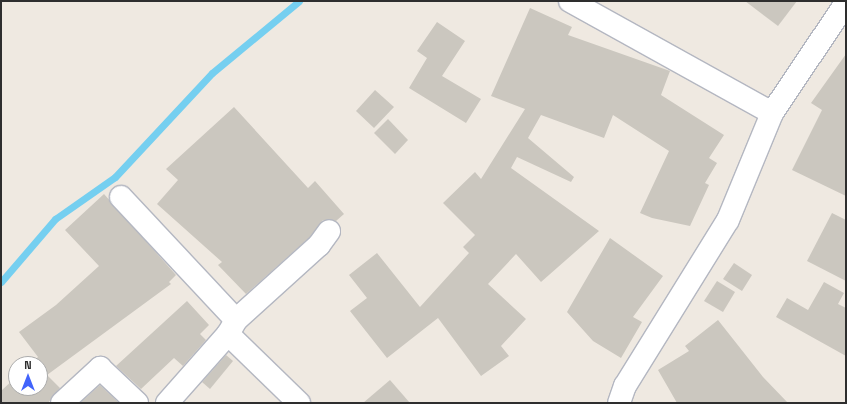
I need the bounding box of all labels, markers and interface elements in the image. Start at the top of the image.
north arrow [8,356,48,396]
text: N [24,358,32,372]

